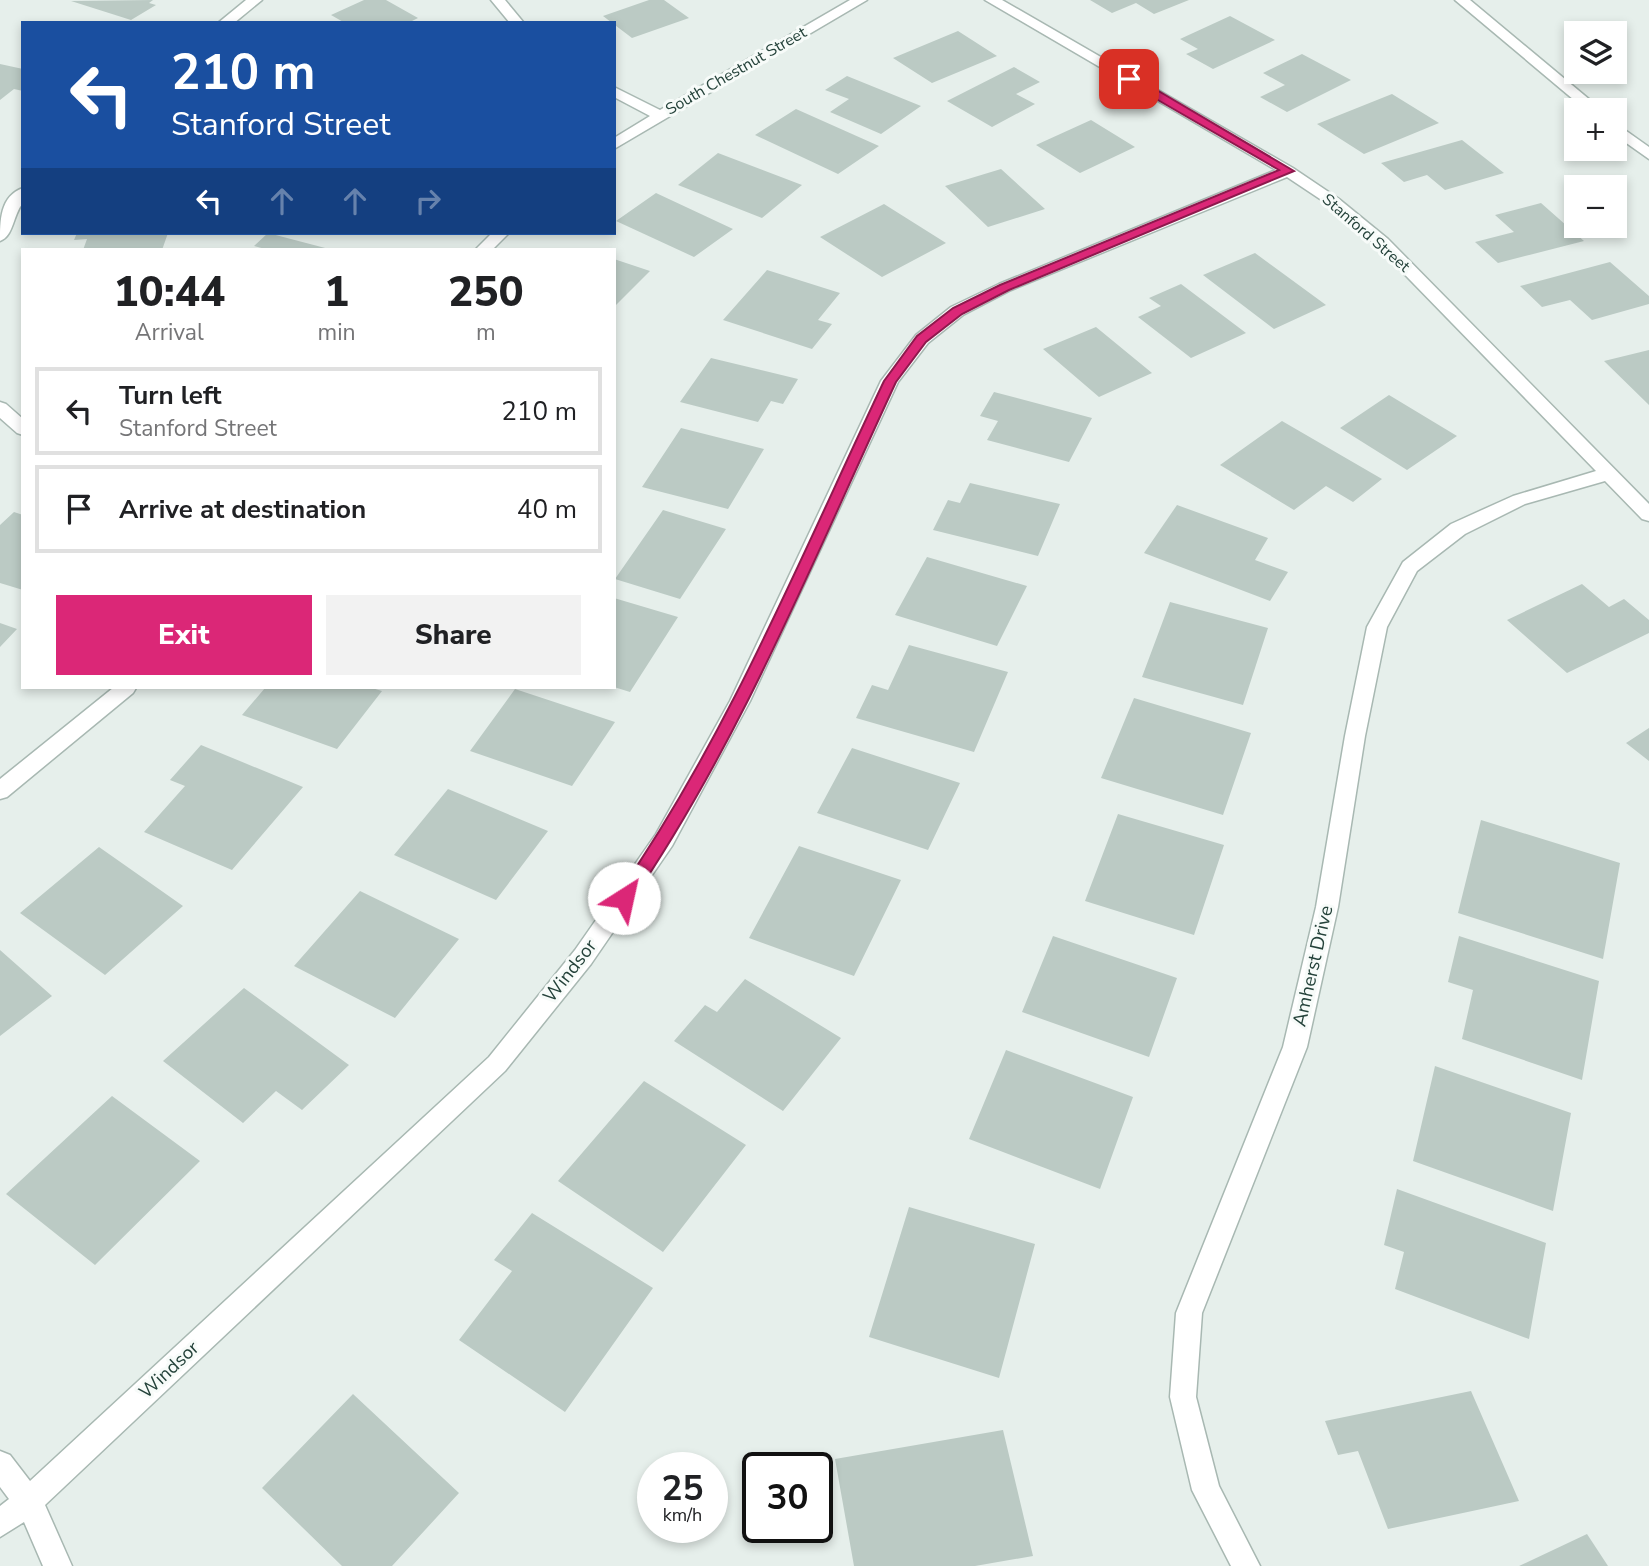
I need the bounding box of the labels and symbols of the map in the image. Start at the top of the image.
street label: South Chestnut Street [661,21,811,120]
pin [1099,49,1159,109]
street label: Stanford Street [1317,189,1415,278]
position arrow [587,861,661,935]
street label: Amherst Drive [1286,903,1340,1029]
street label: Windsor [537,934,603,1008]
street label: Windsor [133,1335,205,1405]
speed limit sign: 30 [742,1452,833,1543]

